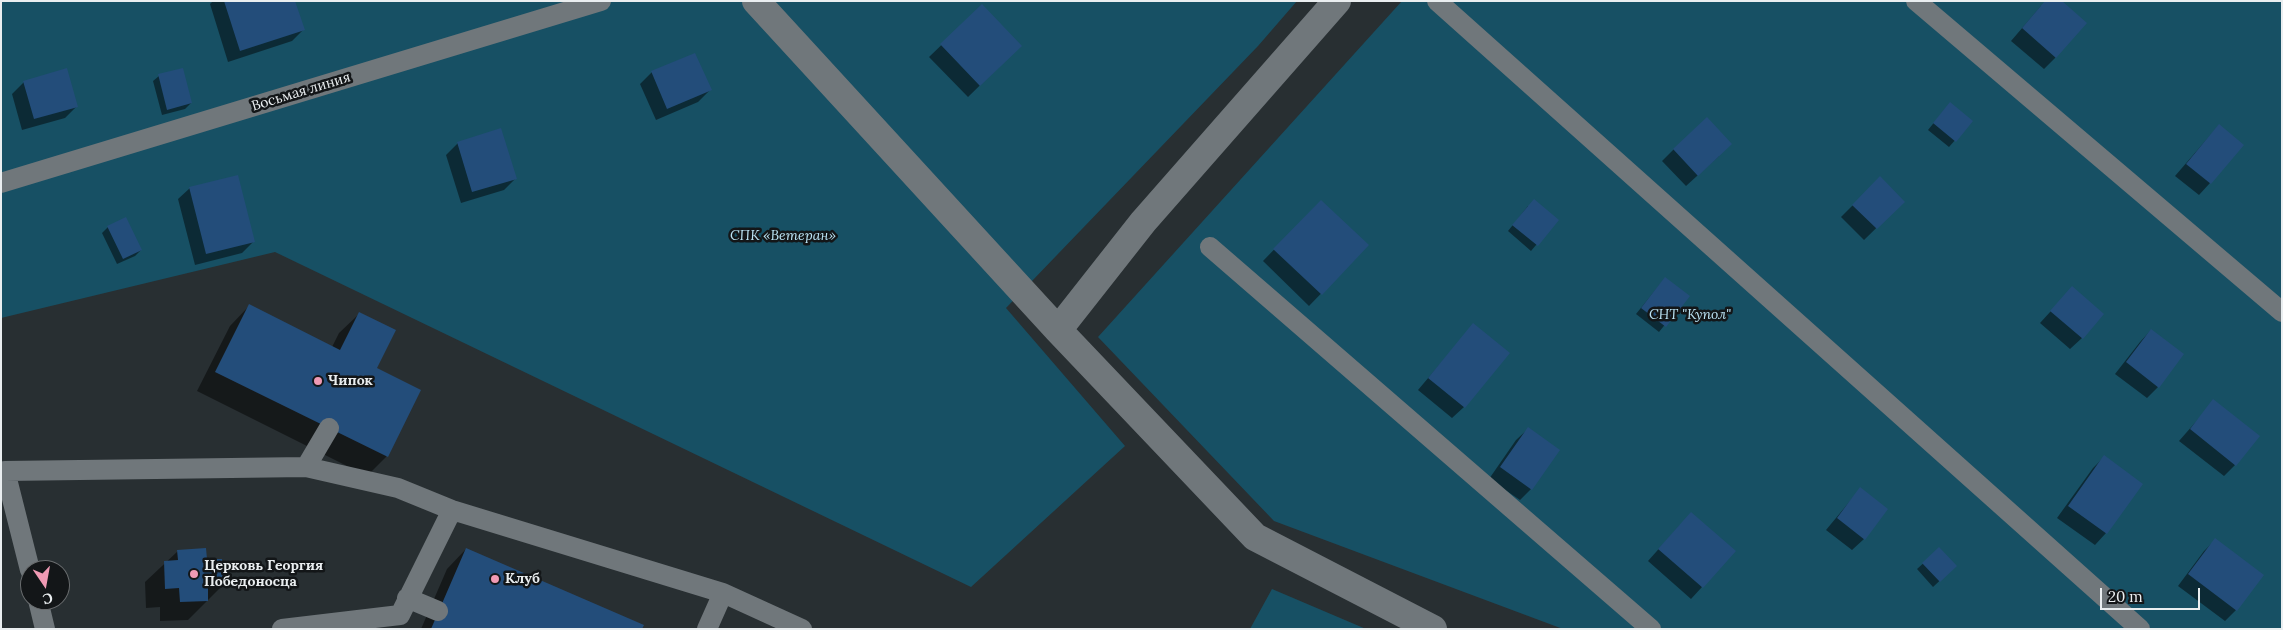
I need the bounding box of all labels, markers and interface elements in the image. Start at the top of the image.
street label: Восьмая линия [250,69,352,115]
park label: СПК «Ветеран» [730,228,836,244]
park label: СНТ "Купол" [1649,307,1731,323]
place label: Чипок [328,373,373,389]
marker: Чипок [312,375,324,387]
place label: Церковь Георгия Победоносца [204,558,323,590]
north arrow [20,560,70,610]
marker: Церковь Георгия Победоносца [188,568,200,580]
place label: Клуб [505,571,540,587]
marker: Клуб [489,573,501,585]
scale bar [2103,578,2203,610]
text: 20 m [2108,587,2143,606]
text: С [41,589,55,608]

